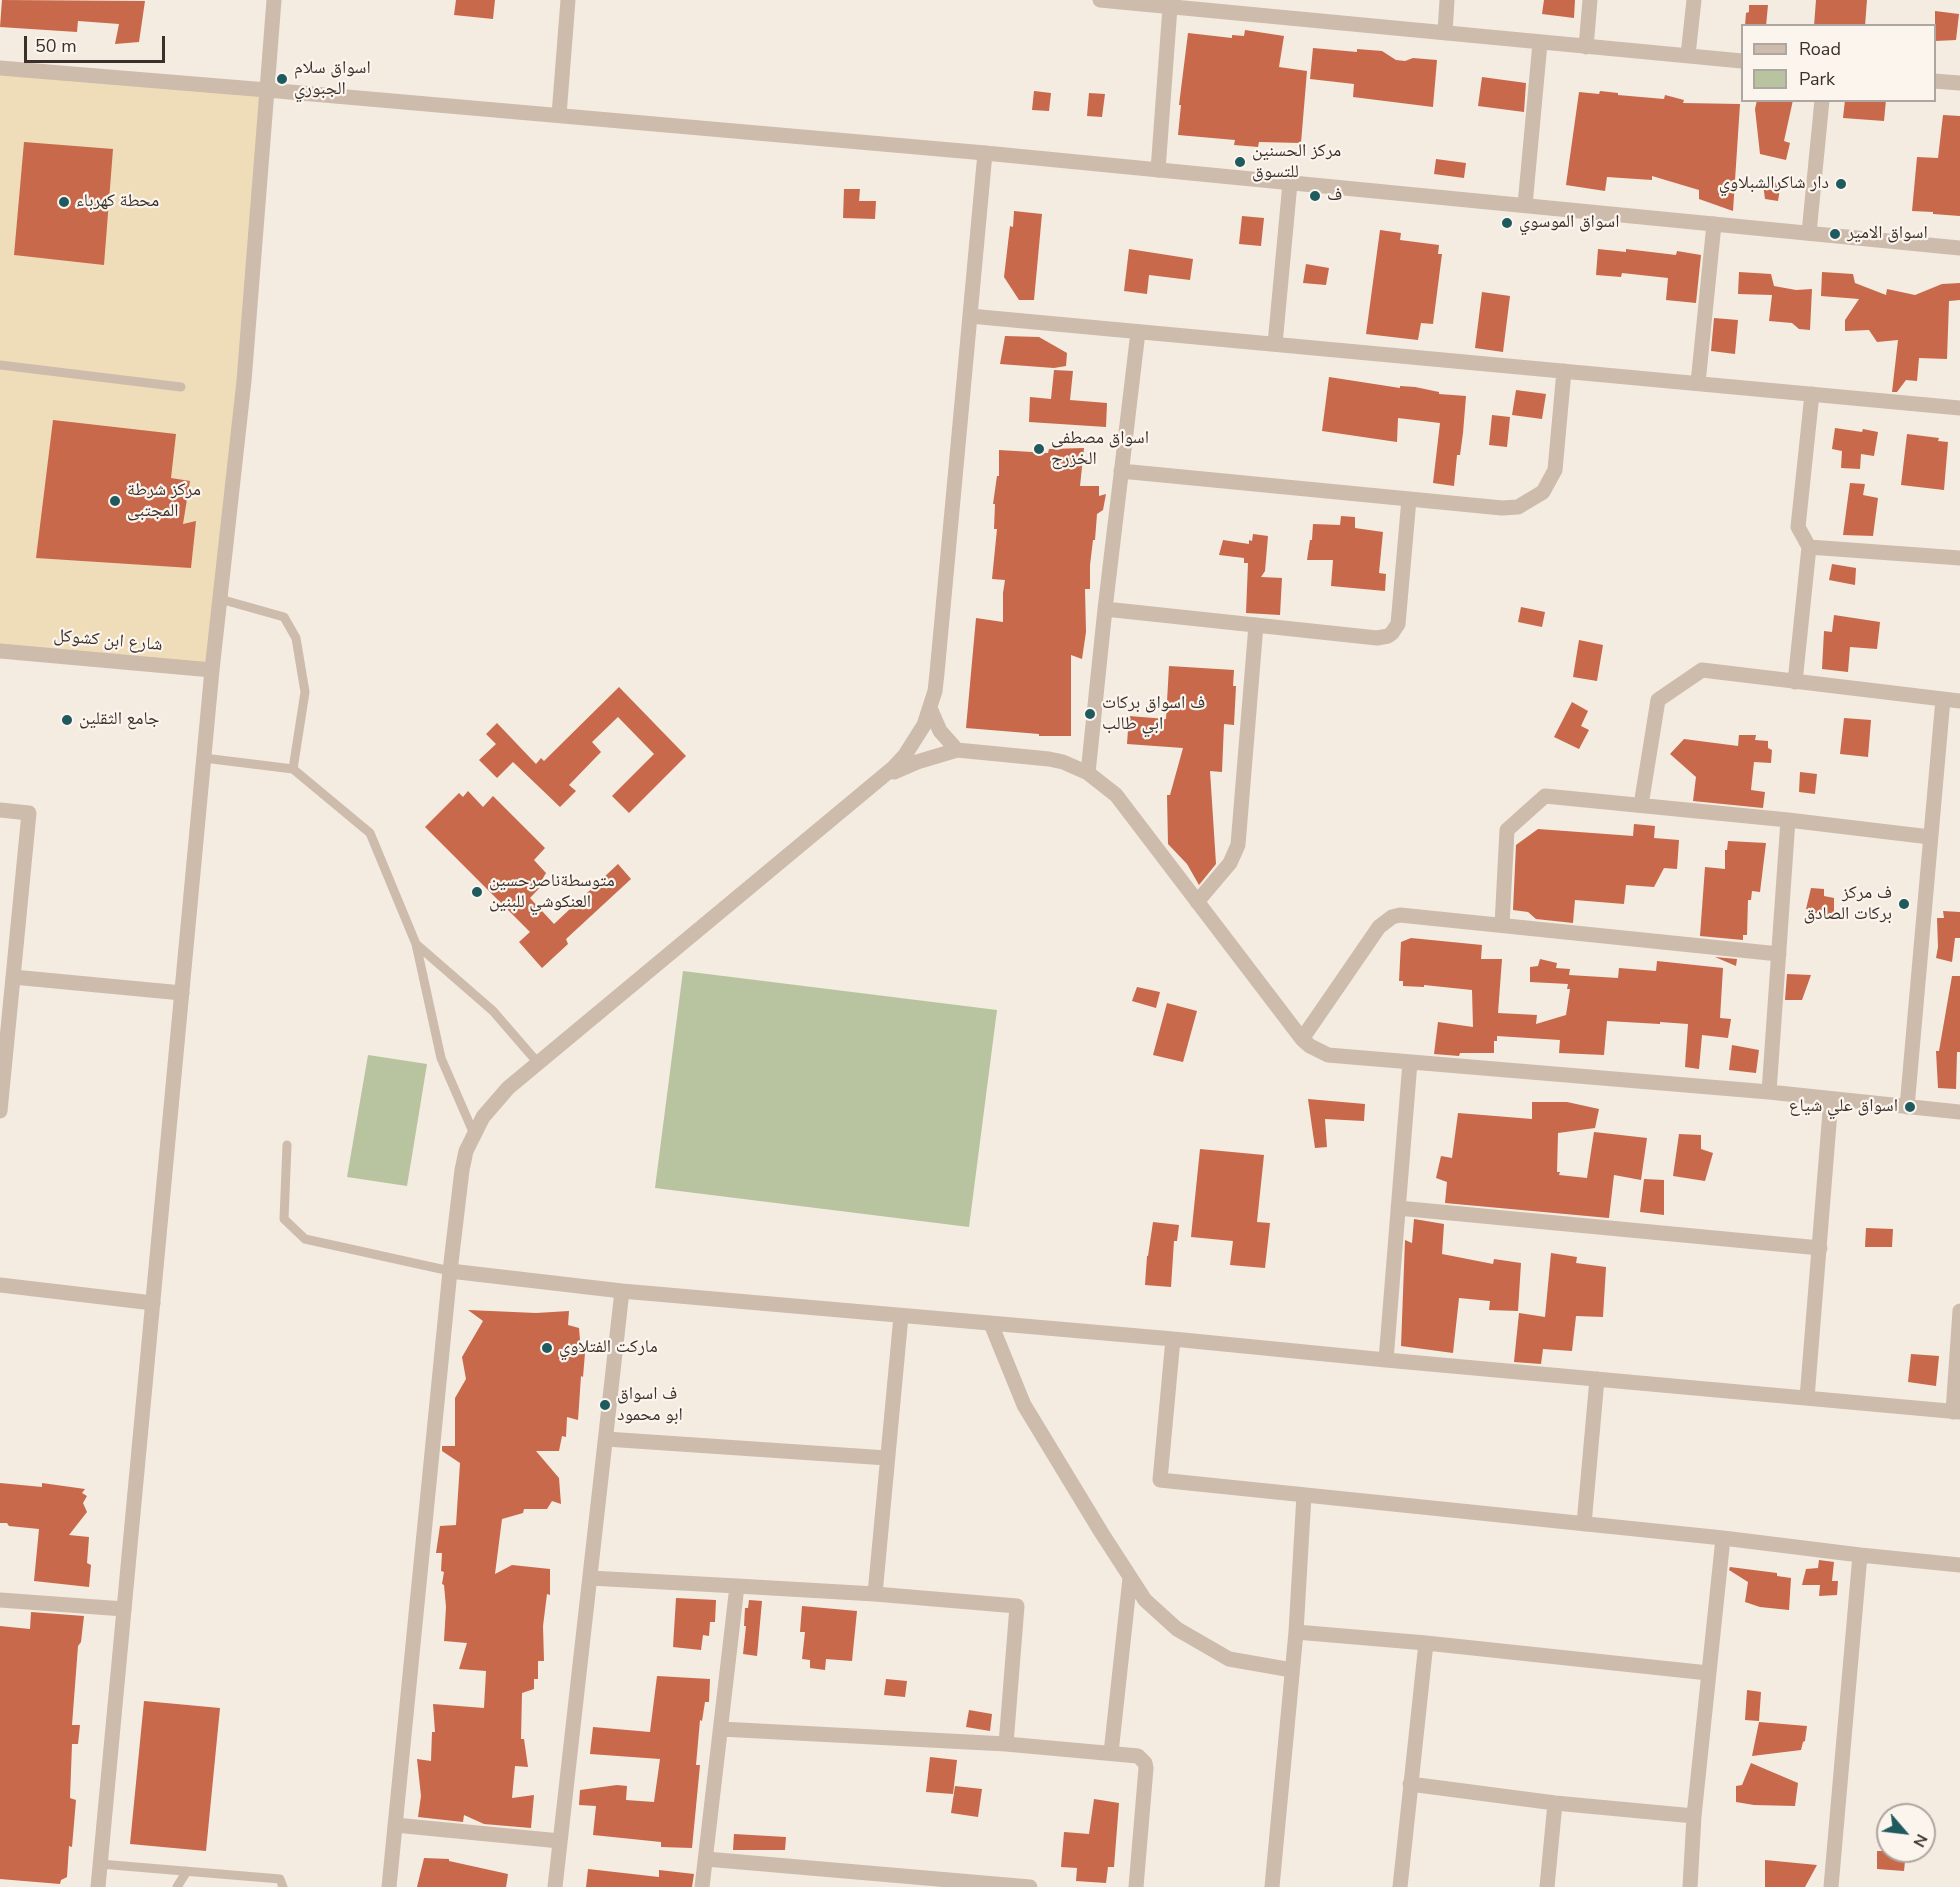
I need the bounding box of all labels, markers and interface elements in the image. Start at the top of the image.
scale bar [27,24,168,62]
legend [1741,24,1936,102]
text: 50 m [35,34,77,58]
text: Road [1799,37,1841,61]
place label: اسواق سلام الجبوري [294,58,371,100]
text: Park [1799,67,1835,91]
marker: اسواق سلام الجبوري [275,72,289,86]
place label: مركز الحسنين للتسوق [1252,141,1341,184]
marker: مركز الحسنين للتسوق [1233,155,1247,169]
place label: دار شاكرالشبلاوي [1719,173,1829,195]
marker: دار شاكرالشبلاوي [1834,177,1848,191]
place label: ف [1327,185,1342,207]
marker: ف [1308,189,1322,203]
place label: محطة كهرباء [76,191,159,213]
marker: محطة كهرباء [57,195,71,209]
place label: اسواق الموسوي [1519,212,1619,234]
marker: اسواق الموسوي [1500,216,1514,230]
place label: اسواق الامير [1847,223,1928,245]
marker: اسواق الامير [1828,227,1842,241]
place label: اسواق مصطفى الخزرج [1051,428,1149,470]
marker: اسواق مصطفى الخزرج [1032,442,1046,456]
place label: مركز شرطة المجتبى [127,480,201,522]
marker: مركز شرطة المجتبى [108,494,122,508]
street label: شارع ابن كشوكل [53,625,163,657]
place label: ف اسواق بركات ابي طالب [1102,693,1205,736]
marker: ف اسواق بركات ابي طالب [1083,707,1097,721]
place label: جامع الثقلين [79,709,159,731]
marker: جامع الثقلين [60,713,74,727]
place label: متوسطةناصرحسين العنكوشي للبنين [489,871,615,914]
place label: ف مركز بركات الصادق [1803,883,1892,926]
marker: متوسطةناصرحسين العنكوشي للبنين [470,885,484,899]
marker: ف مركز بركات الصادق [1897,897,1911,911]
place label: اسواق علي شياع [1789,1096,1898,1118]
marker: اسواق علي شياع [1903,1100,1917,1114]
place label: ماركت الفتلاوي [559,1337,658,1359]
marker: ماركت الفتلاوي [540,1341,554,1355]
place label: ف اسواق ابو محمود [617,1384,683,1426]
marker: ف اسواق ابو محمود [598,1398,612,1412]
north arrow [1876,1803,1936,1863]
text: N [1908,1830,1933,1851]

